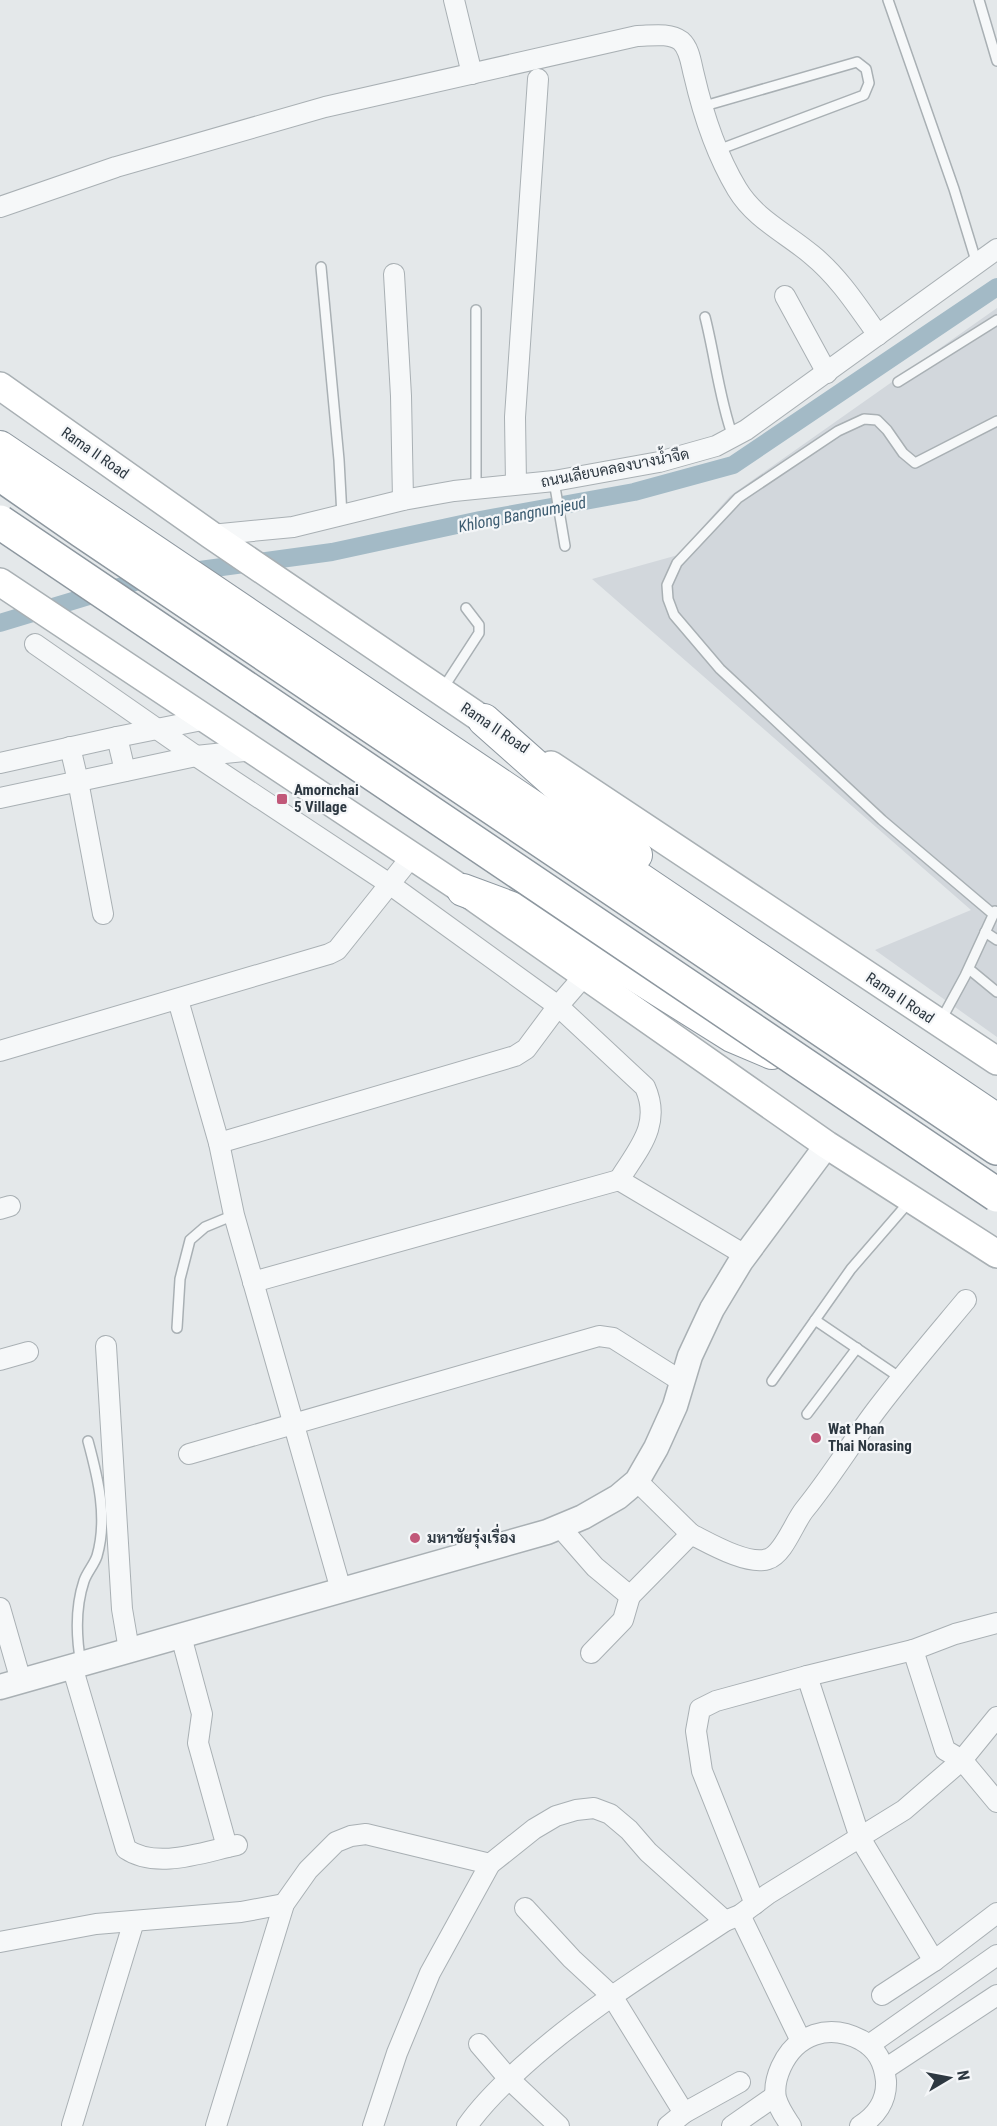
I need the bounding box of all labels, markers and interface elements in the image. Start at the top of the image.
street label: Rama II Road [58,423,132,483]
street label: ถนนเลียบคลองบางน้ำจืด [539,441,691,491]
water label: Khlong Bangnumjeud [457,493,588,536]
street label: Rama II Road [458,699,532,757]
place label: Amornchai 5 Village [294,781,359,816]
marker: Amornchai 5 Village [275,792,289,806]
street label: Rama II Road [863,969,937,1027]
place label: Wat Phan Thai Norasing [828,1420,912,1455]
marker: Wat Phan Thai Norasing [809,1431,823,1445]
place label: มหาชัยรุ่งเรื่อง [427,1523,516,1549]
marker: มหาชัยรุ่งเรื่อง [408,1531,422,1545]
north arrow [919,2048,979,2108]
text: N [953,2069,973,2082]

